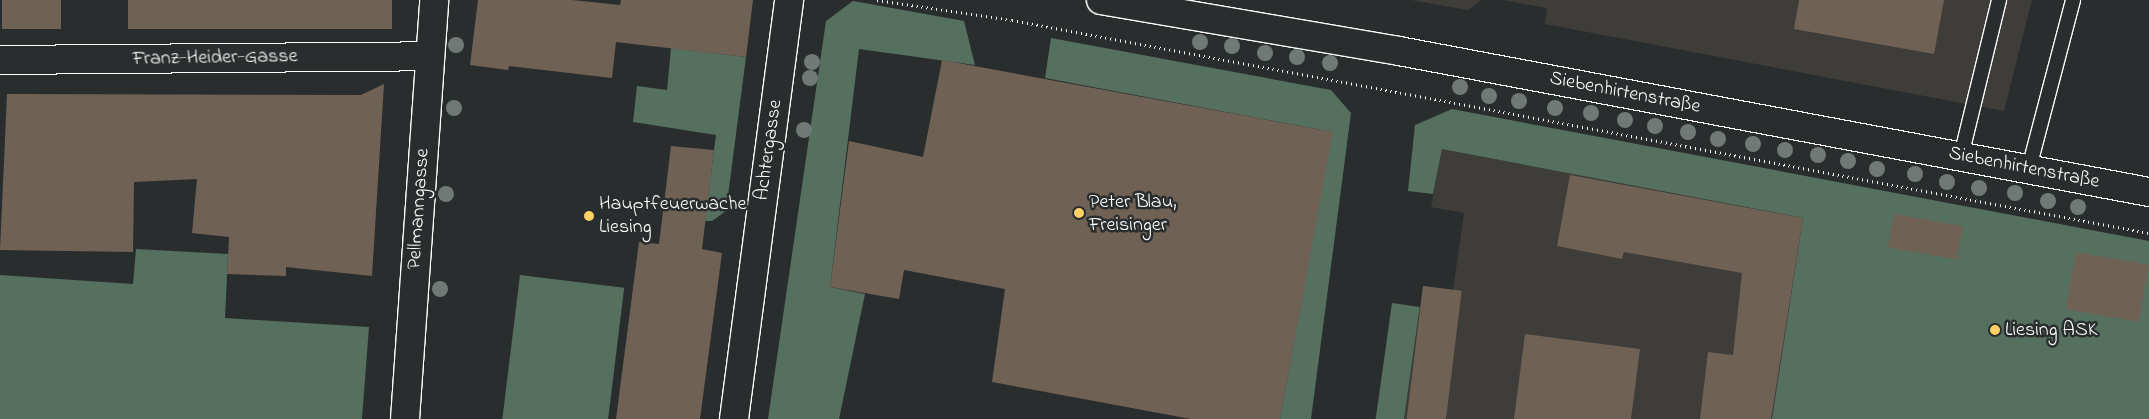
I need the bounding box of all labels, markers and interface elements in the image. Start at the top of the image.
street label: Franz-Heider-Gasse [132,45,298,71]
street label: Siebenhirtenstraße [1548,67,1702,119]
street label: Achtergasse [750,98,788,202]
street label: Siebenhirtenstraße [1947,142,2101,194]
street label: Pellmanngasse [403,148,435,270]
place label: Peter Blau, Freisinger [1089,190,1176,237]
place label: Hauptfeuerwache Liesing [599,193,746,240]
marker: Peter Blau, Freisinger [1073,207,1085,219]
marker: Hauptfeuerwache Liesing [583,210,595,222]
place label: Liesing ASK [2005,318,2097,342]
marker: Liesing ASK [1989,324,2001,336]

